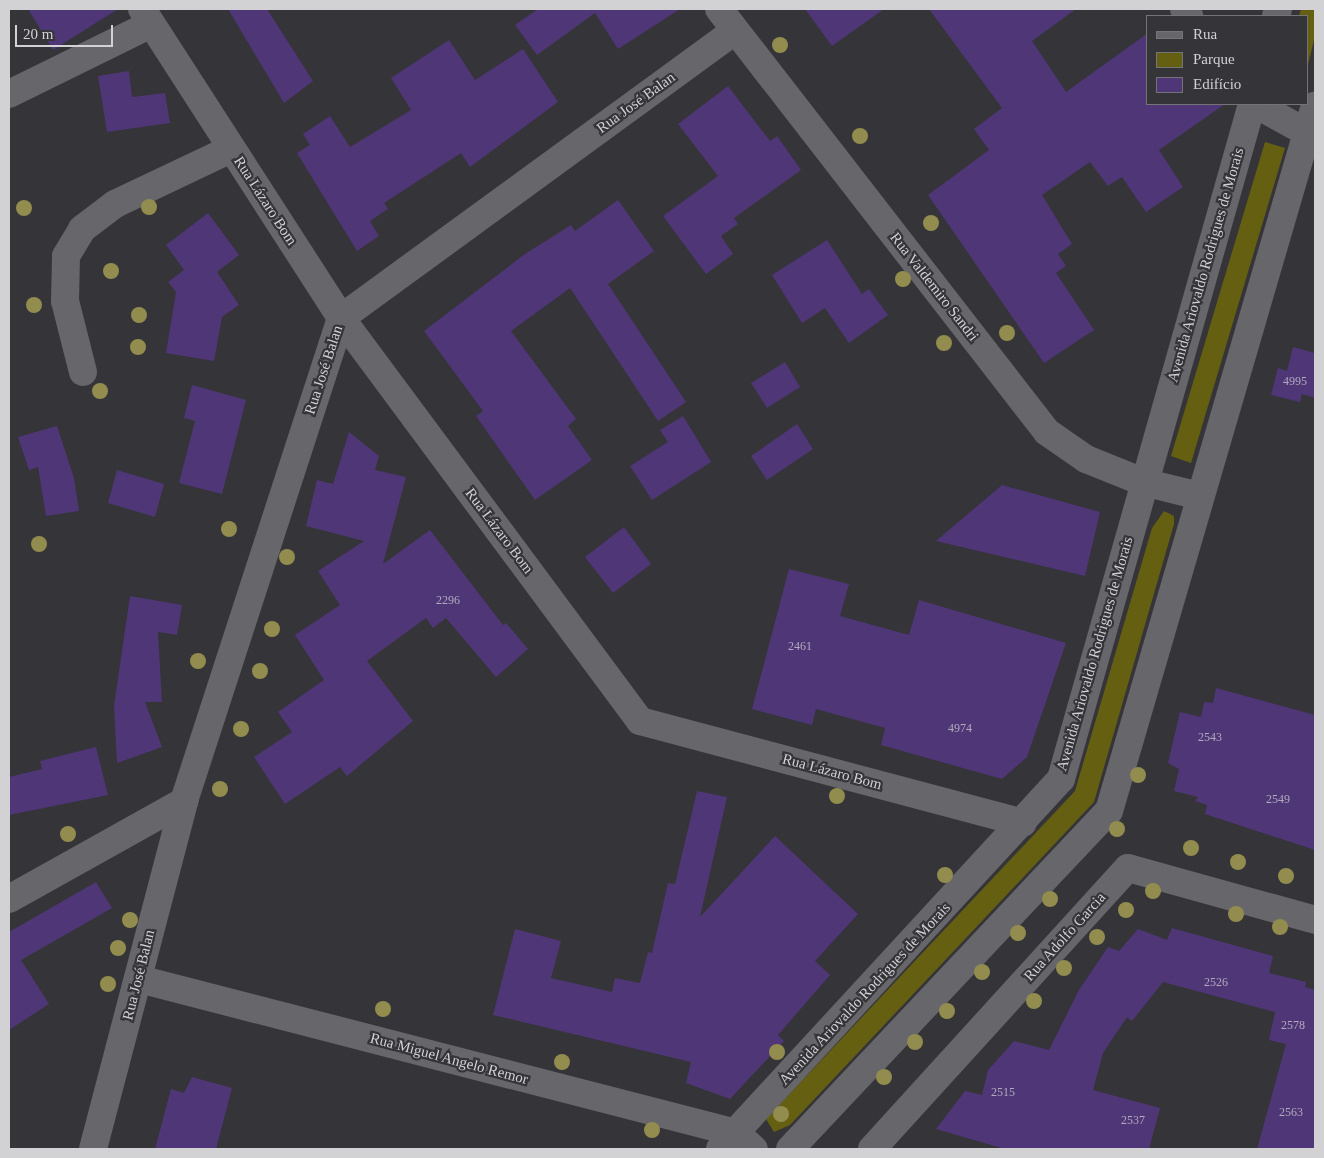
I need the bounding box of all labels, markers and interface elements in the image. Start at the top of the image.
scale bar [18,15,115,47]
legend [1146,15,1309,105]
text: 20 m [23,26,53,42]
text: Rua [1193,26,1217,42]
text: Parque [1193,51,1235,67]
street label: Rua José Balan [593,69,679,137]
text: Edifício [1193,76,1241,92]
street label: Avenida Ariovaldo Rodrigues de Morais [1164,145,1248,385]
street label: Rua Lázaro Bom [230,153,300,249]
street label: Rua Valdemiro Sandri [886,229,982,345]
street label: Rua José Balan [301,323,347,417]
house number: 4995 [1283,375,1307,389]
street label: Rua Lázaro Bom [461,485,537,577]
street label: Avenida Ariovaldo Rodrigues de Morais [1053,534,1137,774]
house number: 2296 [436,594,460,608]
house number: 2461 [788,640,812,654]
house number: 4974 [948,722,972,736]
house number: 2543 [1198,731,1222,745]
street label: Rua Lázaro Bom [780,750,884,794]
house number: 2549 [1266,793,1290,807]
street label: Rua Adolfo Garcia [1020,889,1110,985]
street label: Avenida Ariovaldo Rodrigues de Morais [775,899,955,1089]
street label: Rua José Balan [119,928,159,1022]
house number: 2526 [1204,976,1228,990]
house number: 2578 [1281,1019,1305,1033]
street label: Rua Miguel Angelo Remor [368,1029,530,1089]
house number: 2515 [991,1086,1015,1100]
house number: 2563 [1279,1106,1303,1120]
house number: 2537 [1121,1114,1145,1128]

